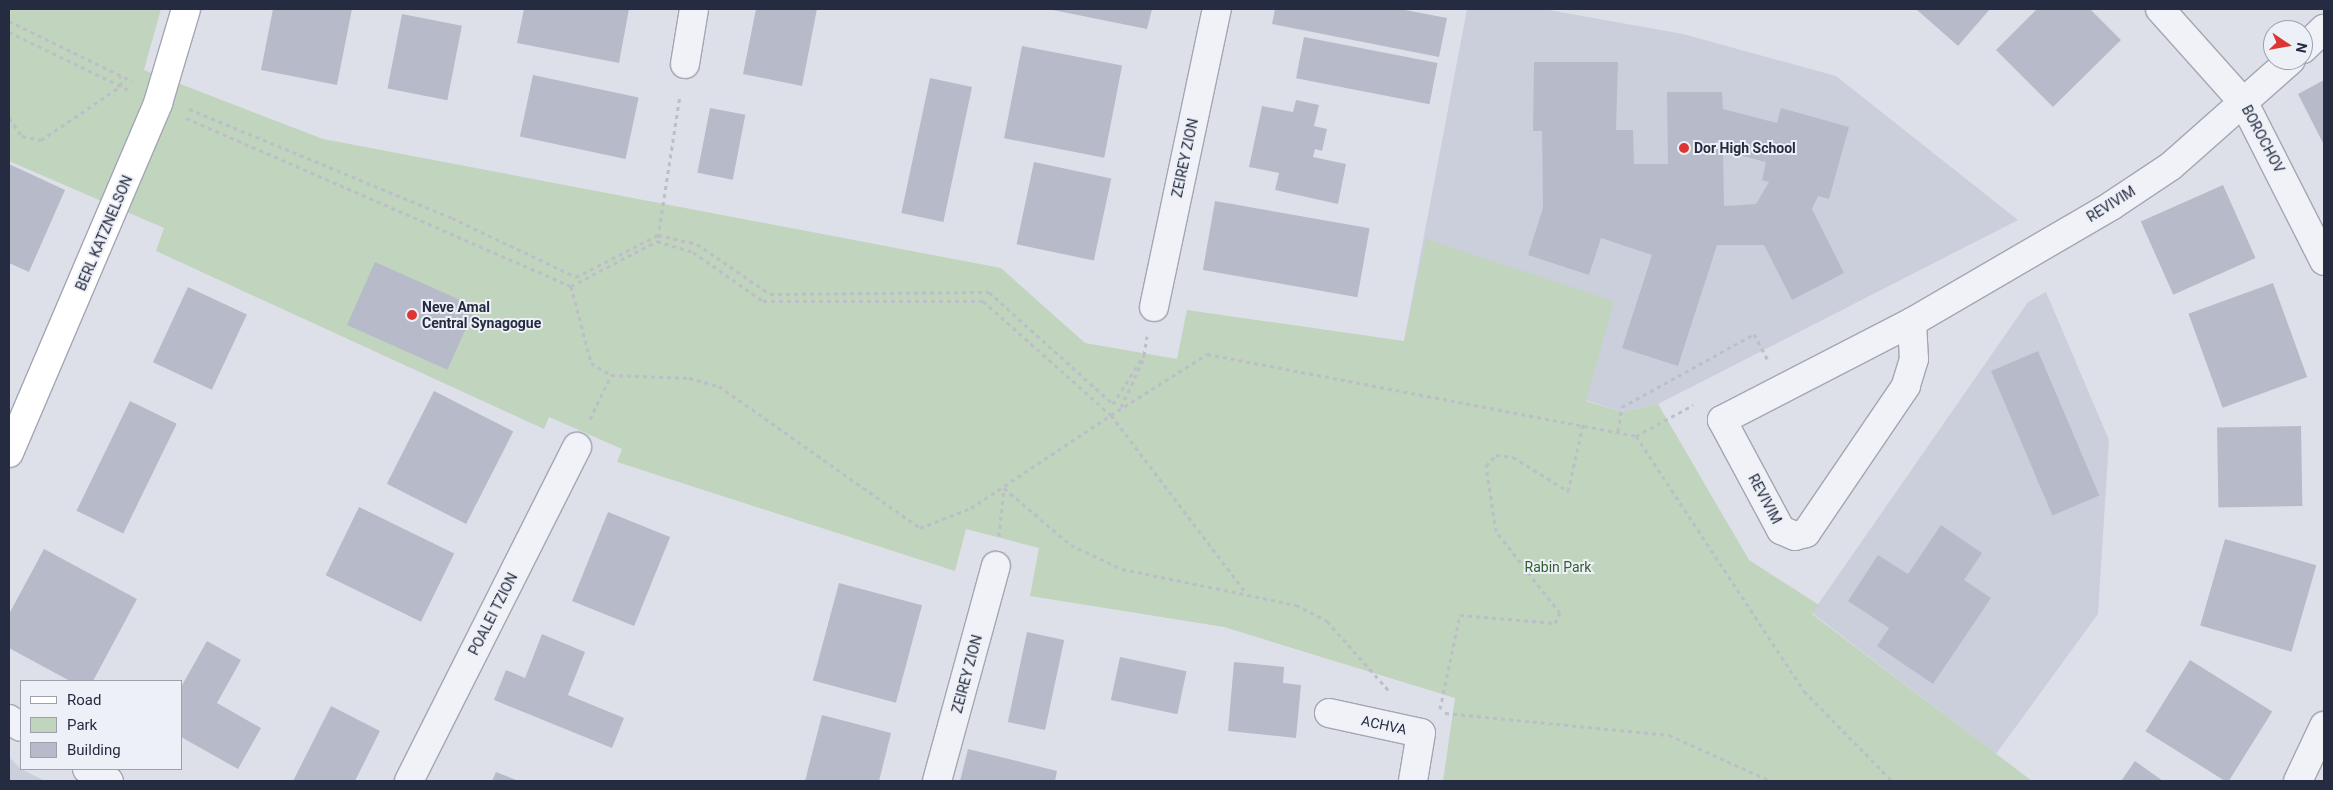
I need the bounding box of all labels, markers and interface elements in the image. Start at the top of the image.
north arrow [2263,20,2313,70]
text: N [2293,41,2311,54]
street label: BOROCHOV [2238,102,2288,176]
street label: ZEIREY ZION [1168,117,1202,199]
place label: Dor High School [1694,140,1796,156]
marker: Dor High School [1678,142,1690,154]
street label: BERL KATZNELSON [72,173,136,293]
street label: REVIVIM [2084,183,2138,225]
place label: Neve Amal Central Synagogue [422,299,541,332]
marker: Neve Amal Central Synagogue [406,309,418,321]
street label: REVIVIM [1745,471,1785,527]
park label: Rabin Park [1525,559,1591,575]
street label: POALEI TZION [465,570,521,658]
street label: ZEIREY ZION [948,633,986,715]
legend [20,680,182,770]
text: Road [67,691,101,709]
street label: ACHVA [1360,712,1408,738]
text: Park [67,716,97,734]
text: Building [67,741,121,759]

